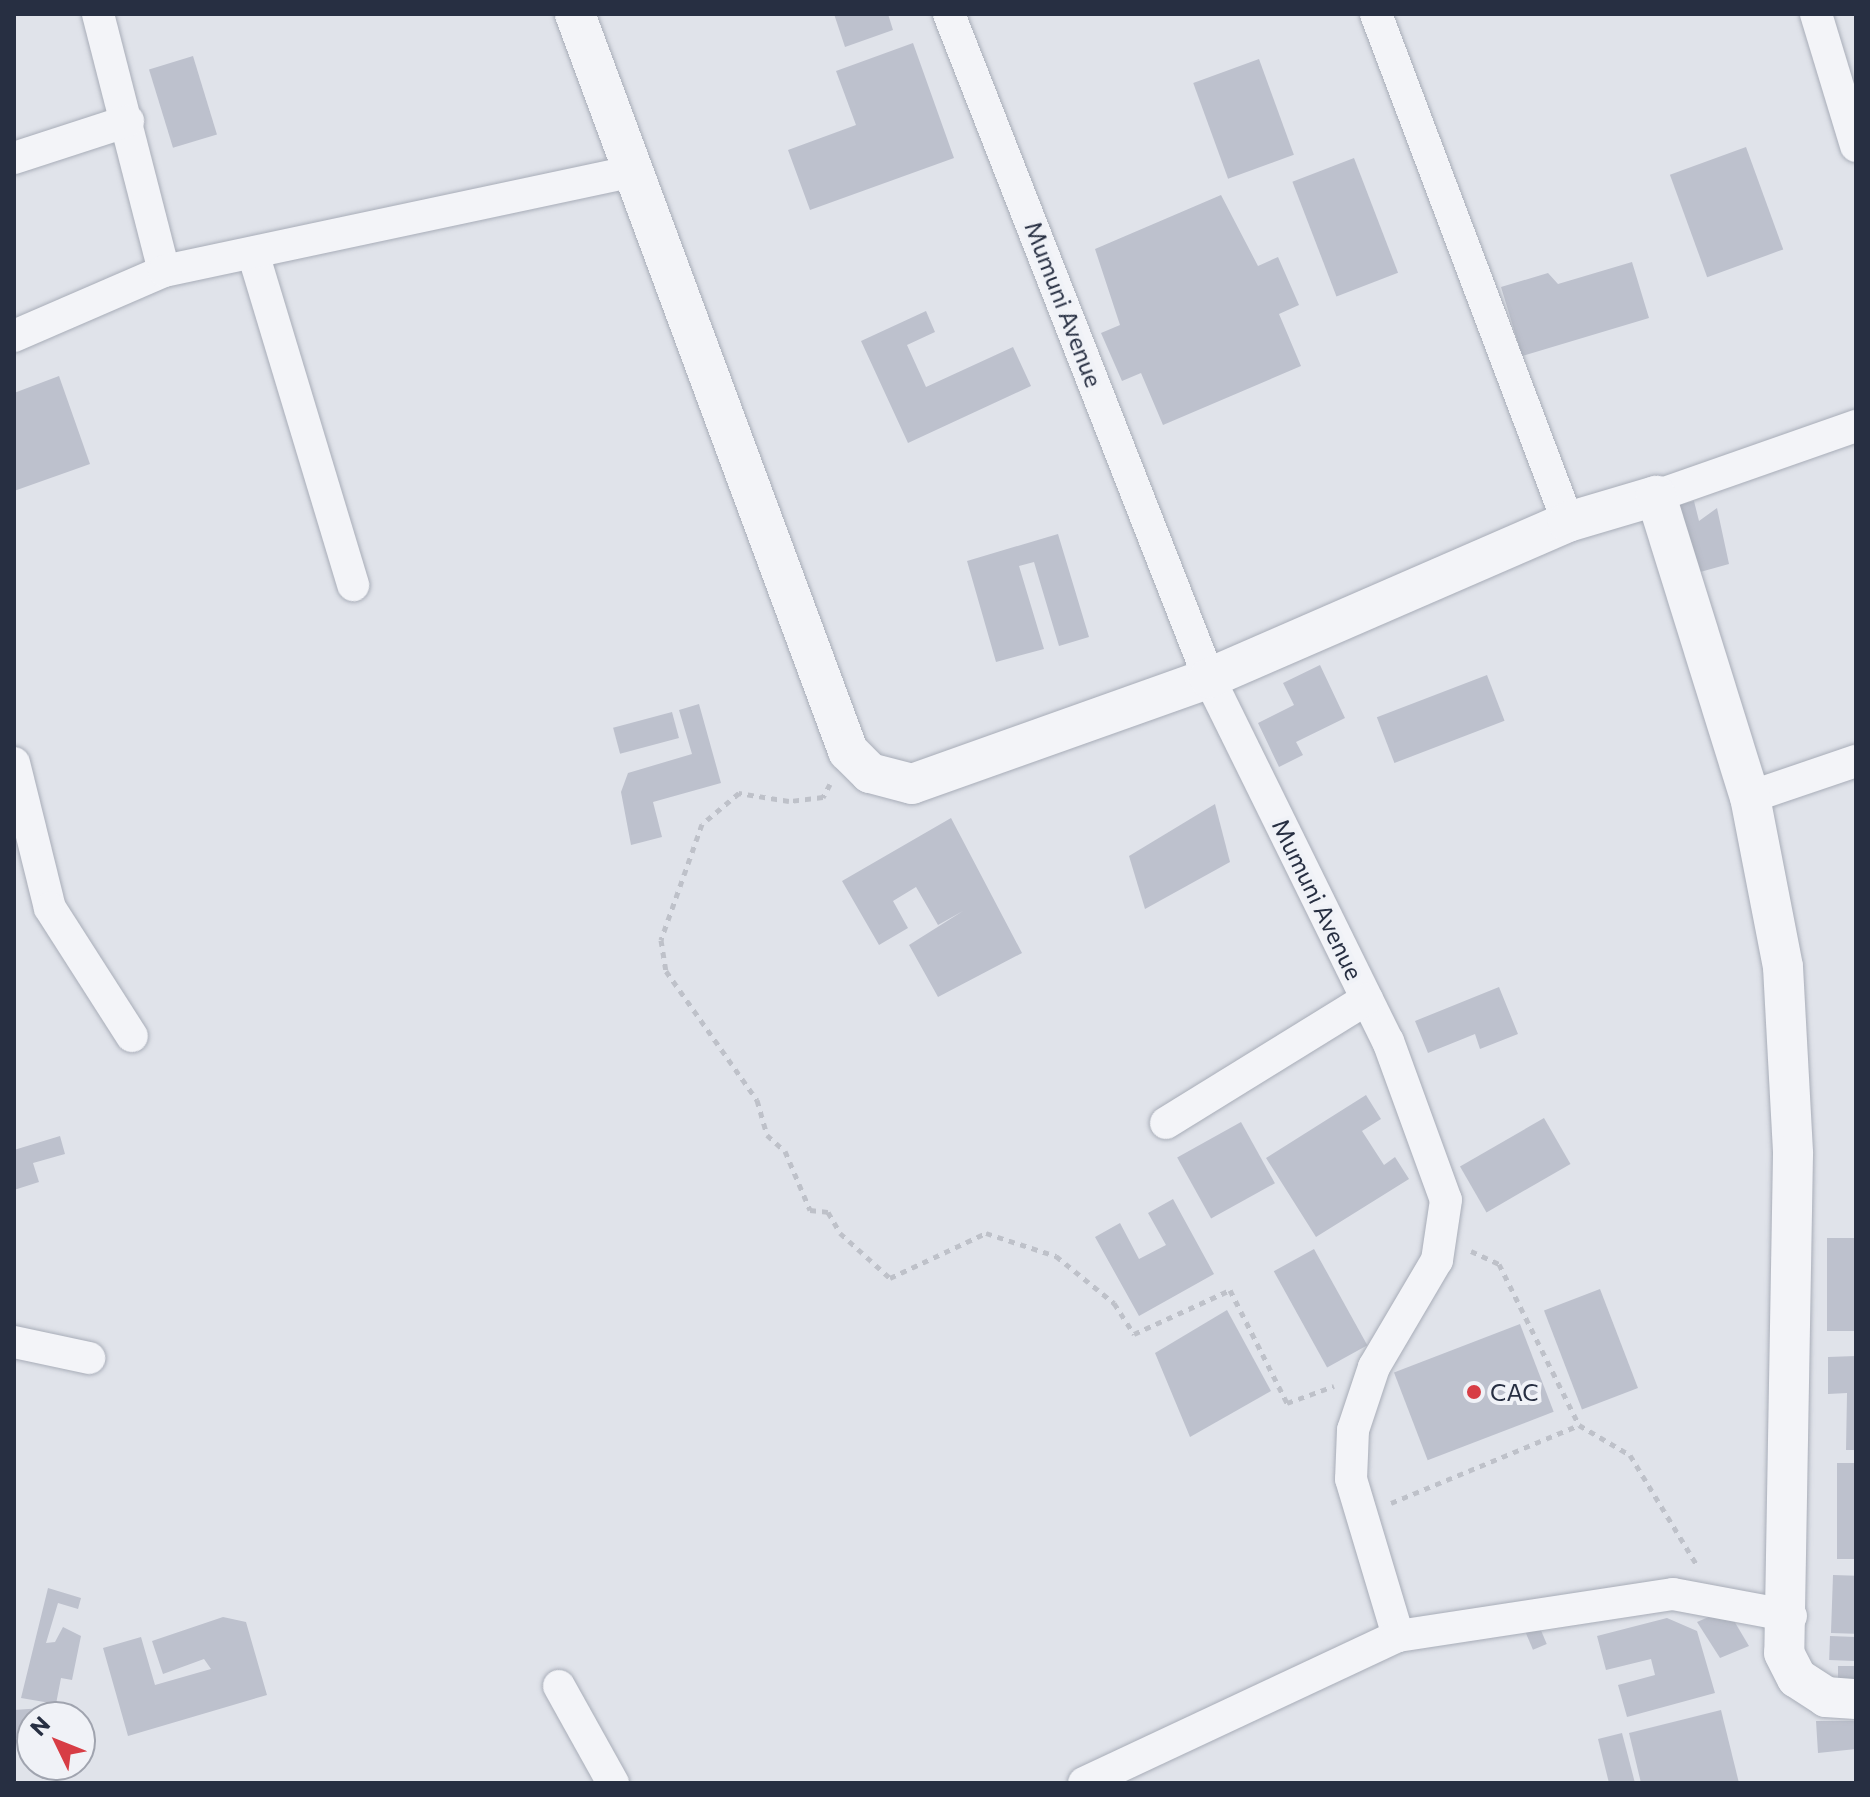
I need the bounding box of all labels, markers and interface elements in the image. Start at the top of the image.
street label: Mumuni Avenue [1019,217,1109,391]
street label: Mumuni Avenue [1267,814,1369,984]
place label: CAC [1490,1378,1539,1406]
marker: CAC [1465,1383,1483,1401]
north arrow [16,1701,96,1781]
text: N [24,1710,55,1741]

